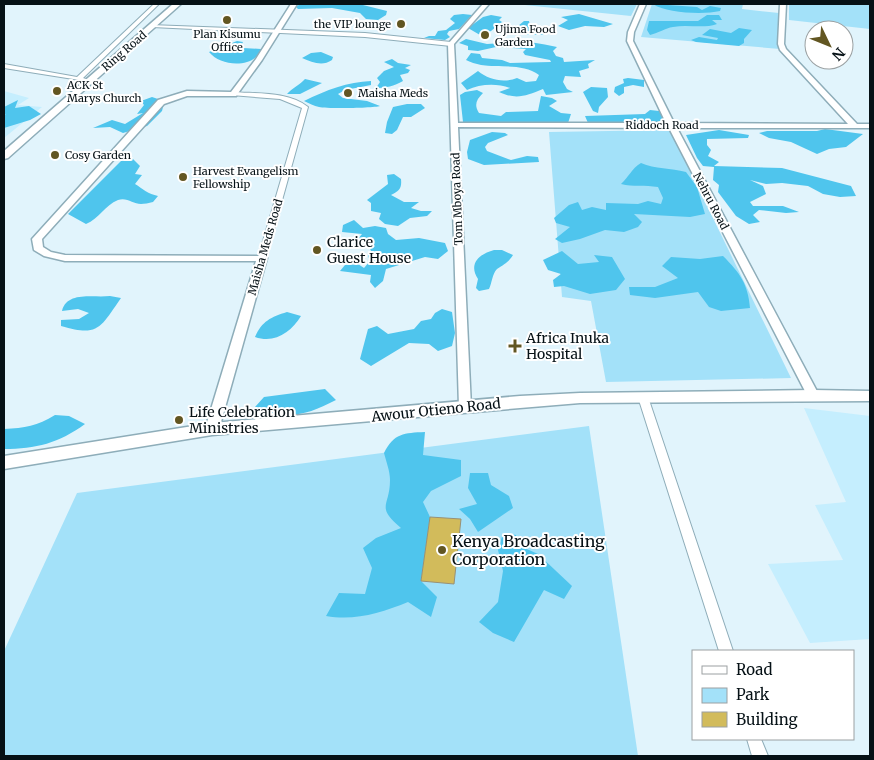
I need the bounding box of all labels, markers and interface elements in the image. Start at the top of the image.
marker: Plan Kisumu Office [221,14,233,26]
place label: the VIP lounge [314,17,391,31]
marker: the VIP lounge [395,18,407,30]
north arrow [804,20,854,70]
place label: Ujima Food Garden [495,22,556,49]
place label: Plan Kisumu Office [193,27,261,54]
street label: Ring Road [99,28,149,74]
marker: Ujima Food Garden [479,29,491,41]
text: N [828,44,849,64]
place label: ACK St Marys Church [66,78,142,105]
marker: ACK St Marys Church [51,85,63,97]
place label: Maisha Meds [358,86,428,100]
marker: Maisha Meds [342,87,354,99]
street label: Riddoch Road [625,118,699,132]
place label: Cosy Garden [65,148,132,162]
marker: Cosy Garden [49,149,61,161]
street label: Tom Mboya Road [448,152,466,246]
place label: Harvest Evangelism Fellowship [193,164,299,191]
street label: Nehru Road [690,170,732,232]
marker: Harvest Evangelism Fellowship [177,171,189,183]
street label: Maisha Meds Road [245,197,286,297]
place label: Clarice Guest House [327,233,411,267]
marker: Clarice Guest House [311,244,323,256]
place label: Africa Inuka Hospital [525,329,610,363]
marker: Africa Inuka Hospital [508,339,522,353]
street label: Awour Otieno Road [370,394,502,426]
place label: Life Celebration Ministries [189,403,295,437]
marker: Life Celebration Ministries [173,414,185,426]
place label: Kenya Broadcasting Corporation [452,531,605,569]
marker: Kenya Broadcasting Corporation [436,544,448,556]
legend [692,650,854,740]
text: Road [736,660,772,679]
text: Park [736,685,770,704]
text: Building [736,710,798,729]

